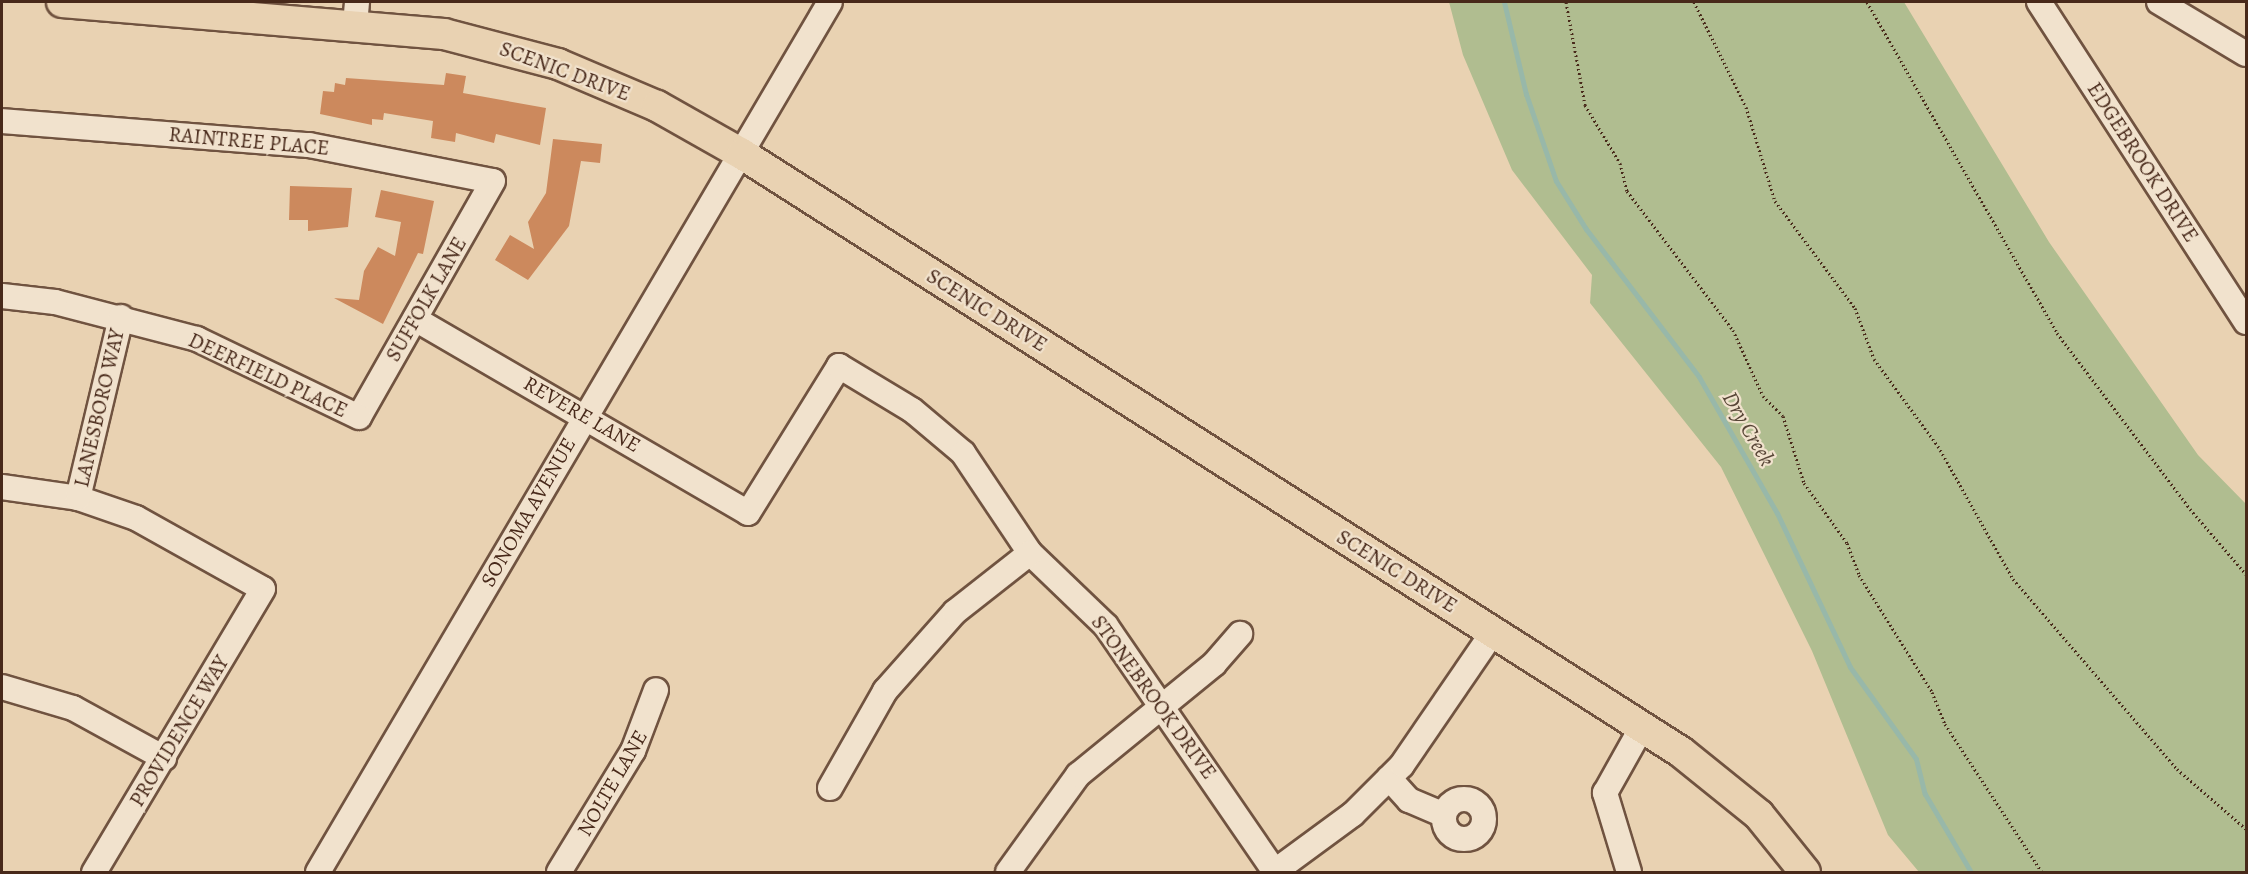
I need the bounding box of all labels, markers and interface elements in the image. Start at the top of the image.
street label: SCENIC DRIVE [496,36,634,106]
street label: EDGEBROOK DRIVE [2082,77,2204,247]
street label: RAINTREE PLACE [168,121,330,161]
street label: SUFFOLK LANE [380,232,472,366]
street label: SCENIC DRIVE [922,263,1052,357]
street label: LANESBORO WAY [69,326,129,490]
street label: DEERFIELD PLACE [184,327,352,423]
street label: REVERE LANE [519,370,645,458]
water label: Dry Creek [1716,387,1780,471]
street label: SONOMA AVENUE [475,433,581,591]
street label: SCENIC DRIVE [1332,524,1462,618]
street label: STONEBROOK DRIVE [1086,610,1222,784]
street label: PROVIDENCE WAY [124,651,234,811]
street label: NOLTE LANE [571,725,653,841]

